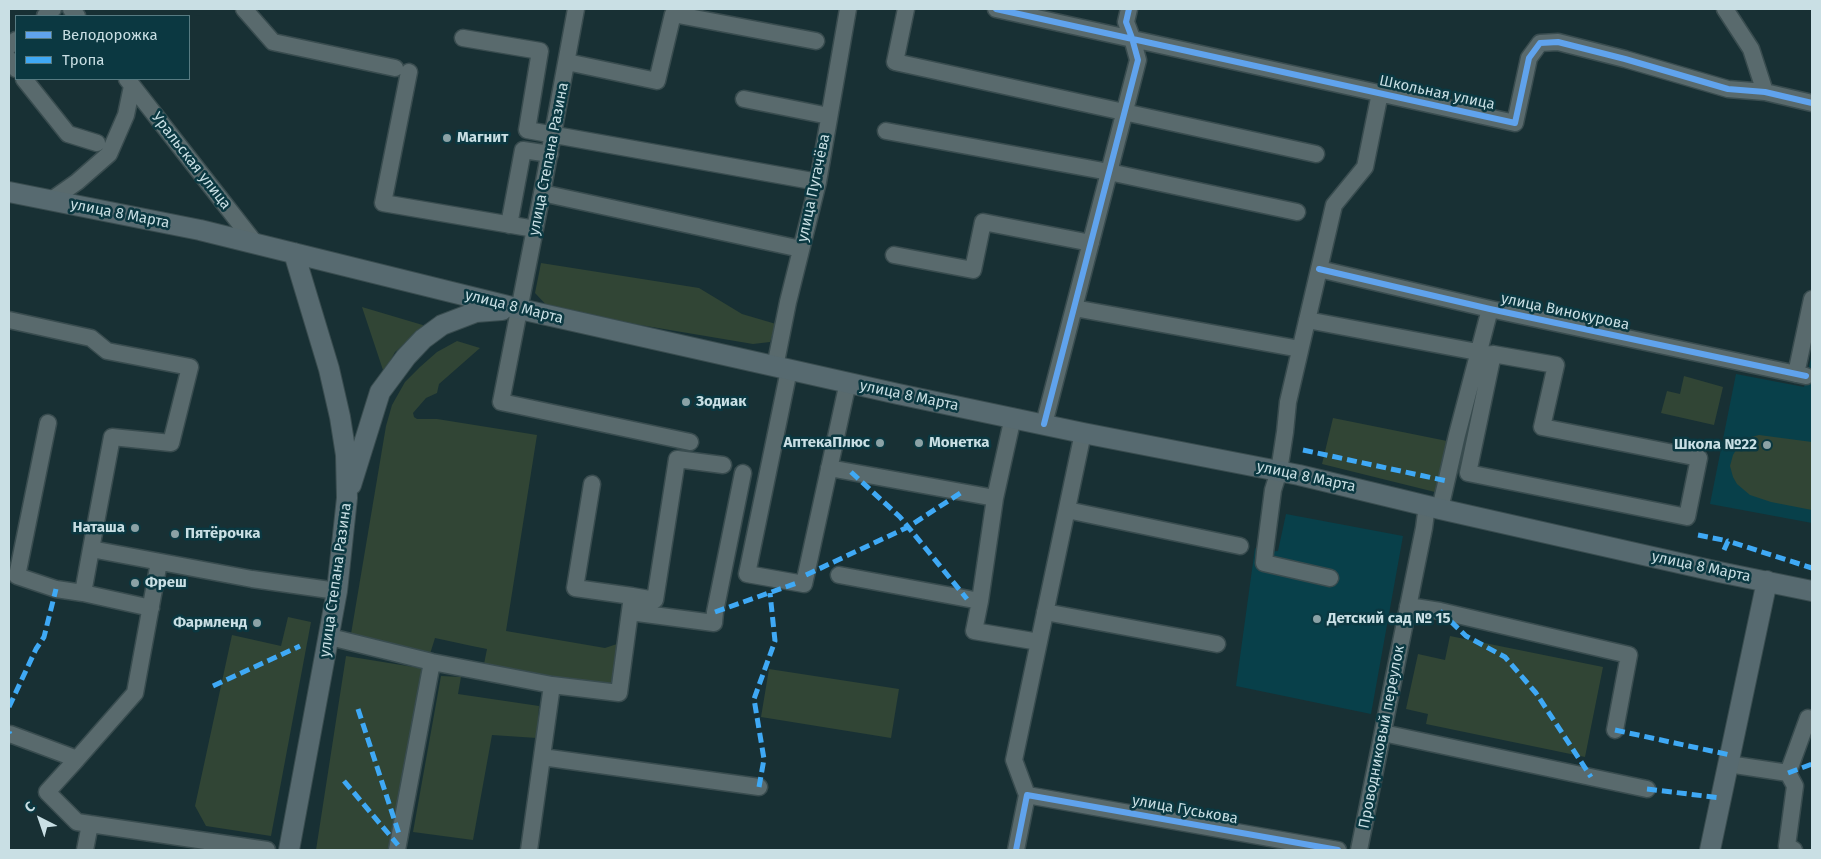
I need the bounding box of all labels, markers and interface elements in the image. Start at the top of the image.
legend [15,15,190,80]
text: Велодорожка [62,26,158,44]
text: Тропа [62,51,104,69]
street label: Школьная улица [1378,72,1496,114]
street label: улица Степана Разина [525,81,573,237]
street label: Уральская улица [147,109,235,213]
place label: Магнит [457,129,508,147]
marker: Магнит [441,132,453,144]
street label: улица Пугачёва [794,132,834,244]
street label: улица 8 Марта [69,196,171,232]
street label: улица 8 Марта [463,286,565,328]
street label: улица Винокурова [1499,290,1631,334]
street label: улица 8 Марта [858,377,960,415]
place label: Зодиак [696,393,746,411]
marker: Зодиак [680,396,692,408]
place label: АптекаПлюс [783,434,870,452]
place label: Монетка [929,434,990,452]
place label: Школа №22 [1674,436,1757,454]
marker: АптекаПлюс [874,437,886,449]
marker: Монетка [913,437,925,449]
marker: Школа №22 [1761,439,1773,451]
street label: улица 8 Марта [1255,458,1357,496]
street label: улица Степана Разина [316,502,356,658]
place label: Наташа [72,519,125,537]
marker: Наташа [129,522,141,534]
place label: Пятёрочка [185,525,260,543]
marker: Пятёрочка [169,528,181,540]
street label: улица 8 Марта [1650,548,1752,586]
place label: Фреш [145,574,187,592]
marker: Фреш [129,577,141,589]
place label: Детский сад № 15 [1327,610,1450,628]
marker: Детский сад № 15 [1311,613,1323,625]
place label: Фармленд [173,614,247,632]
marker: Фармленд [251,617,263,629]
street label: Проводниковый переулок [1355,644,1409,830]
street label: улица Гуськова [1131,792,1239,828]
north arrow [15,794,65,844]
text: С [21,798,38,816]

